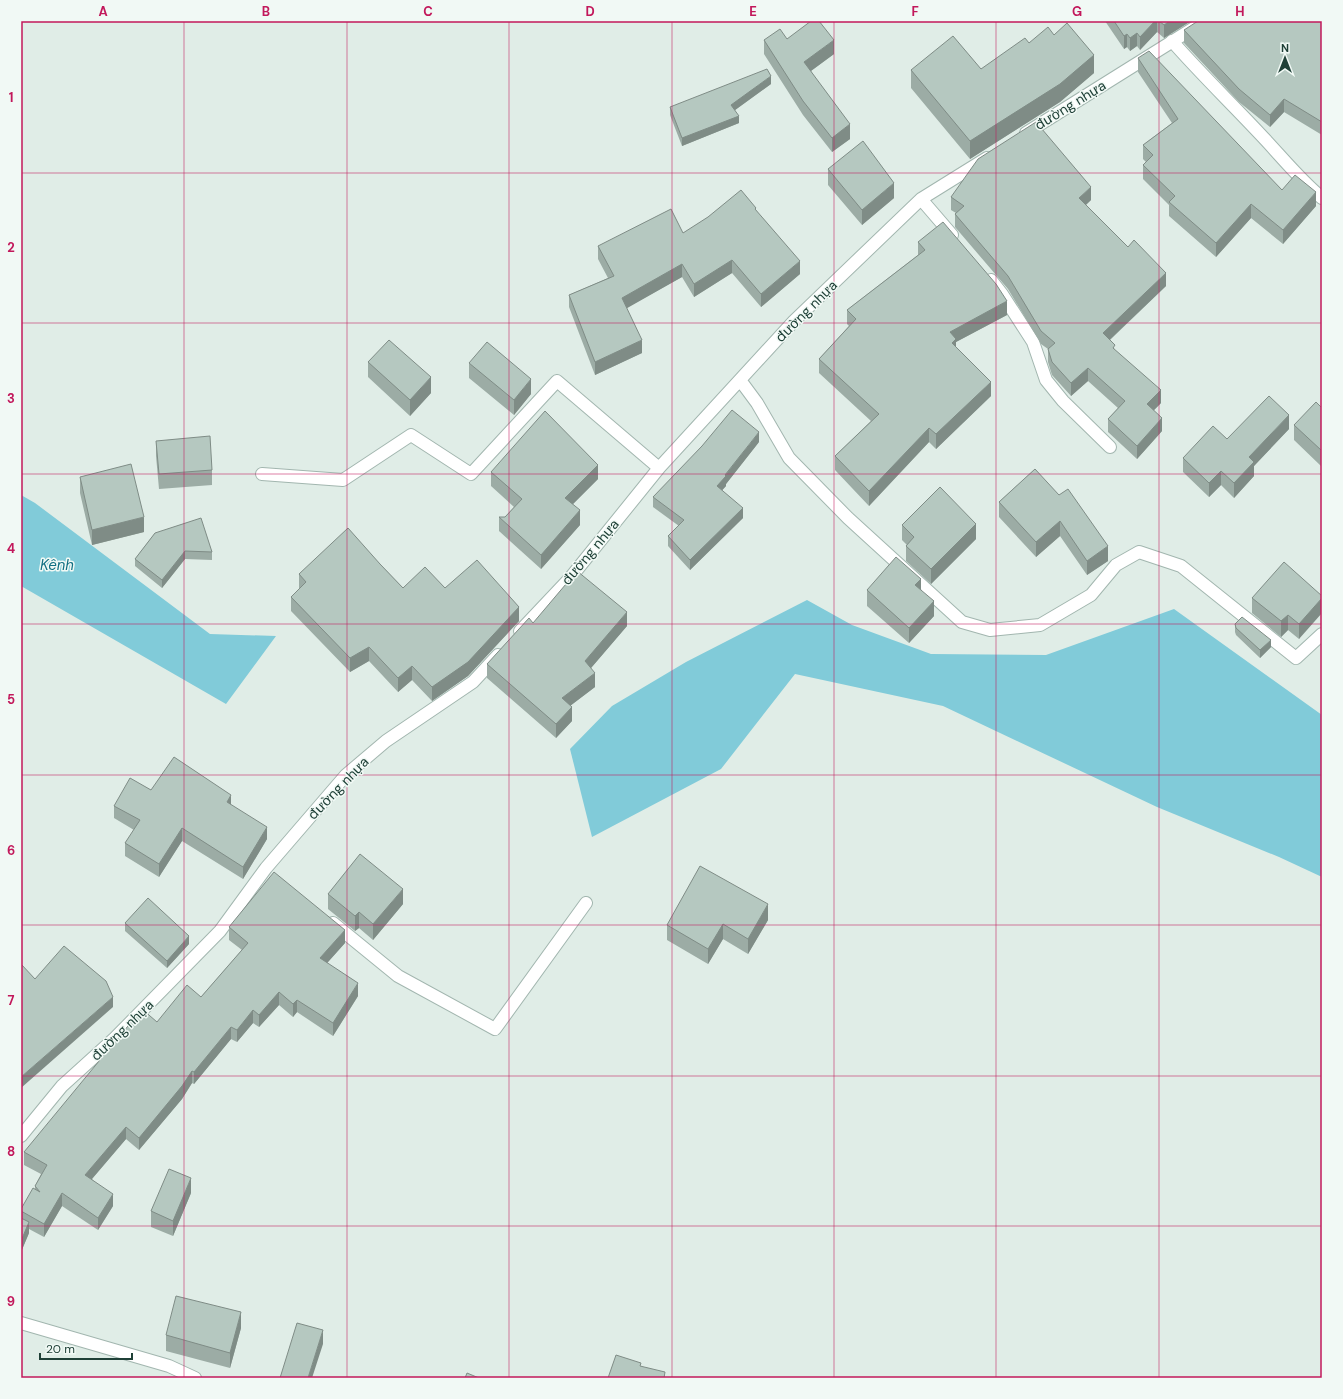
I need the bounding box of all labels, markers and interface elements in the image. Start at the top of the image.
text: A [98,3,108,20]
text: B [262,3,270,20]
text: C [423,3,433,20]
text: D [585,3,595,20]
text: E [749,3,757,20]
text: F [911,3,919,20]
text: G [1072,3,1082,20]
text: H [1235,3,1245,20]
north arrow [1265,38,1305,78]
text: N [1281,41,1289,55]
street label: đường nhựa [1031,76,1109,134]
text: 1 [9,89,13,106]
text: 2 [7,239,15,256]
street label: đường nhựa [771,276,841,346]
text: 3 [7,390,15,407]
street label: đường nhựa [557,515,623,589]
text: 4 [7,540,15,557]
water label: Kênh [40,555,74,575]
text: 5 [7,691,15,708]
street label: đường nhựa [304,753,372,823]
text: 6 [7,842,15,859]
text: 7 [8,992,15,1009]
street label: đường nhựa [87,996,157,1064]
text: 8 [7,1143,15,1160]
text: 9 [7,1293,15,1310]
scale bar [40,1335,132,1361]
text: 20 m [46,1341,75,1357]

